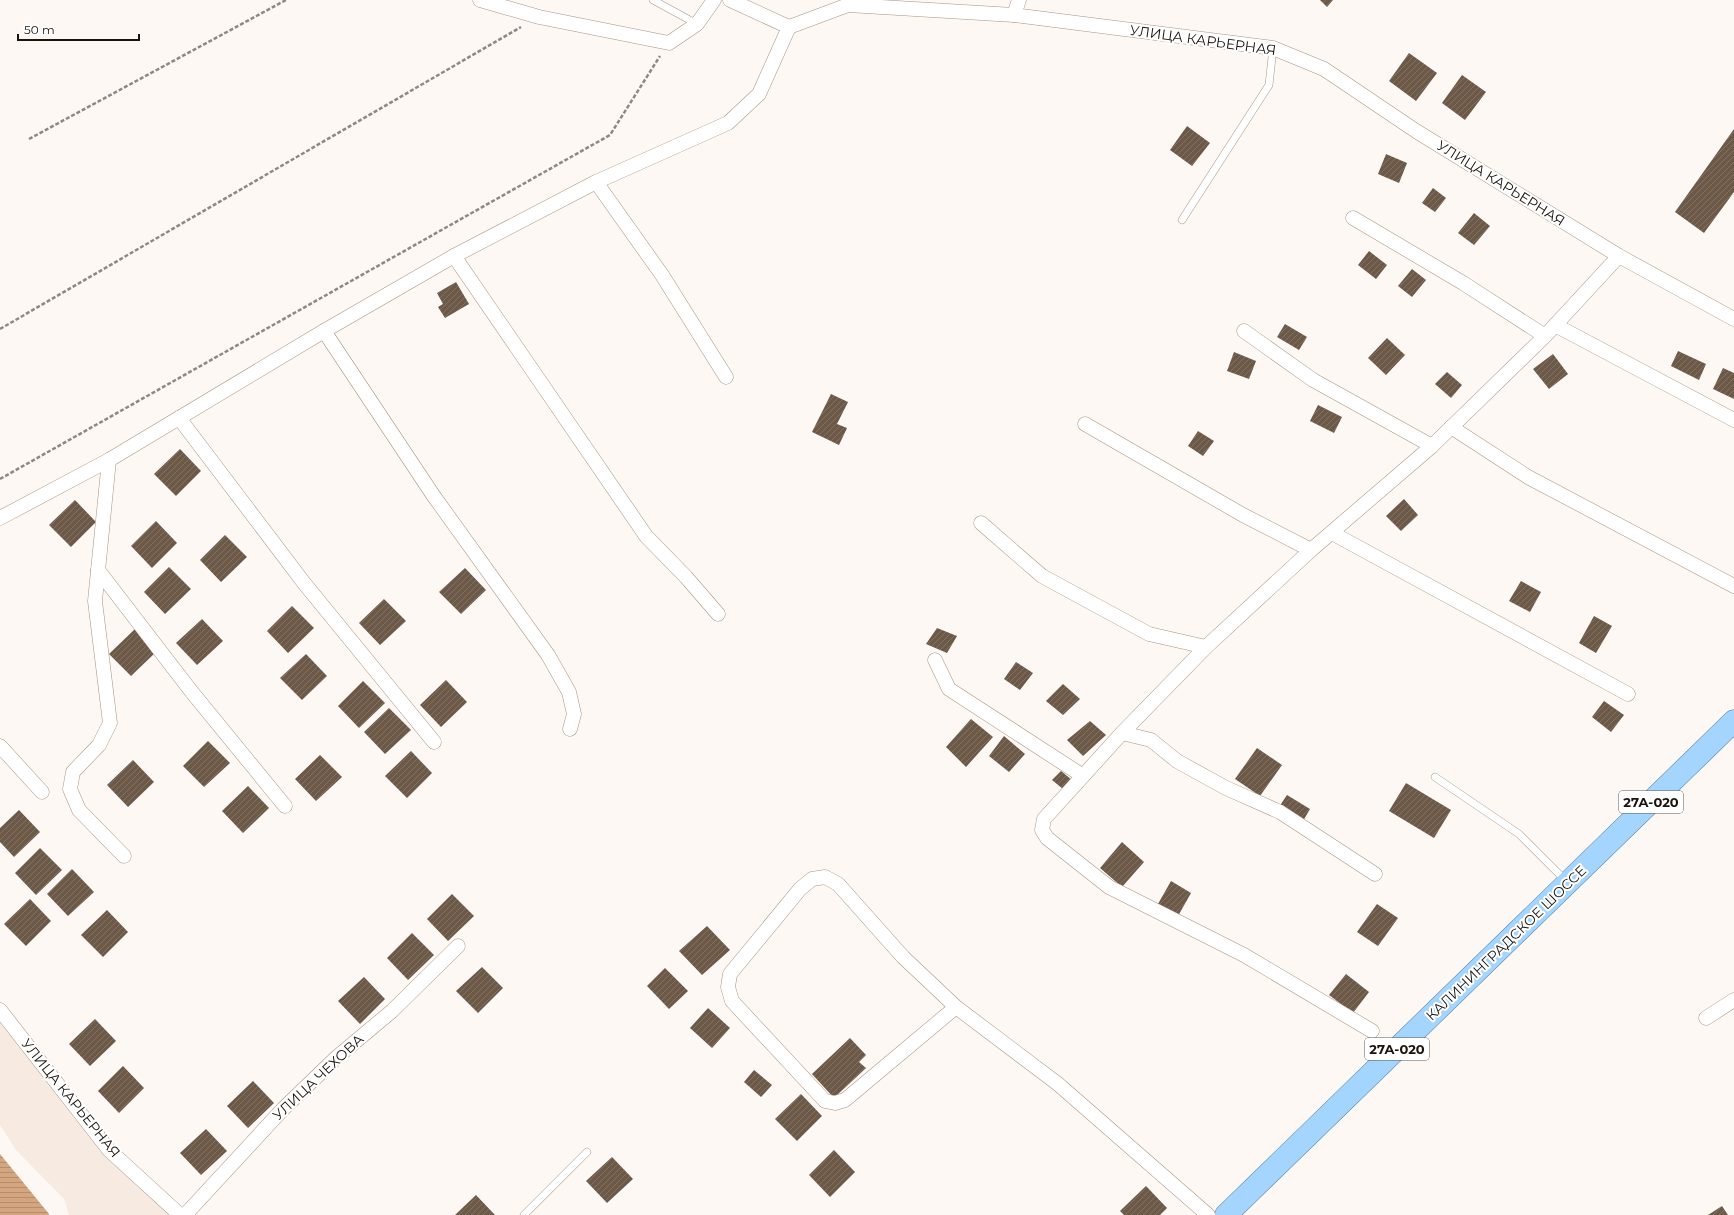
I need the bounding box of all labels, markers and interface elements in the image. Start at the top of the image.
scale bar [18,16,139,42]
street label: УЛИЦА КАРЬЕРНАЯ [1129,21,1277,59]
text: 50 m [24,22,55,37]
street label: УЛИЦА КАРЬЕРНАЯ [1434,136,1568,230]
road number: 27А-020 [1619,791,1683,813]
street label: КАЛИНИНГРАДСКОЕ ШОССЕ [1422,861,1590,1025]
street label: УЛИЦА ЧЕХОВА [269,1030,368,1124]
street label: УЛИЦА КАРЬЕРНАЯ [18,1035,124,1161]
road number: 27А-020 [1365,1038,1429,1060]

